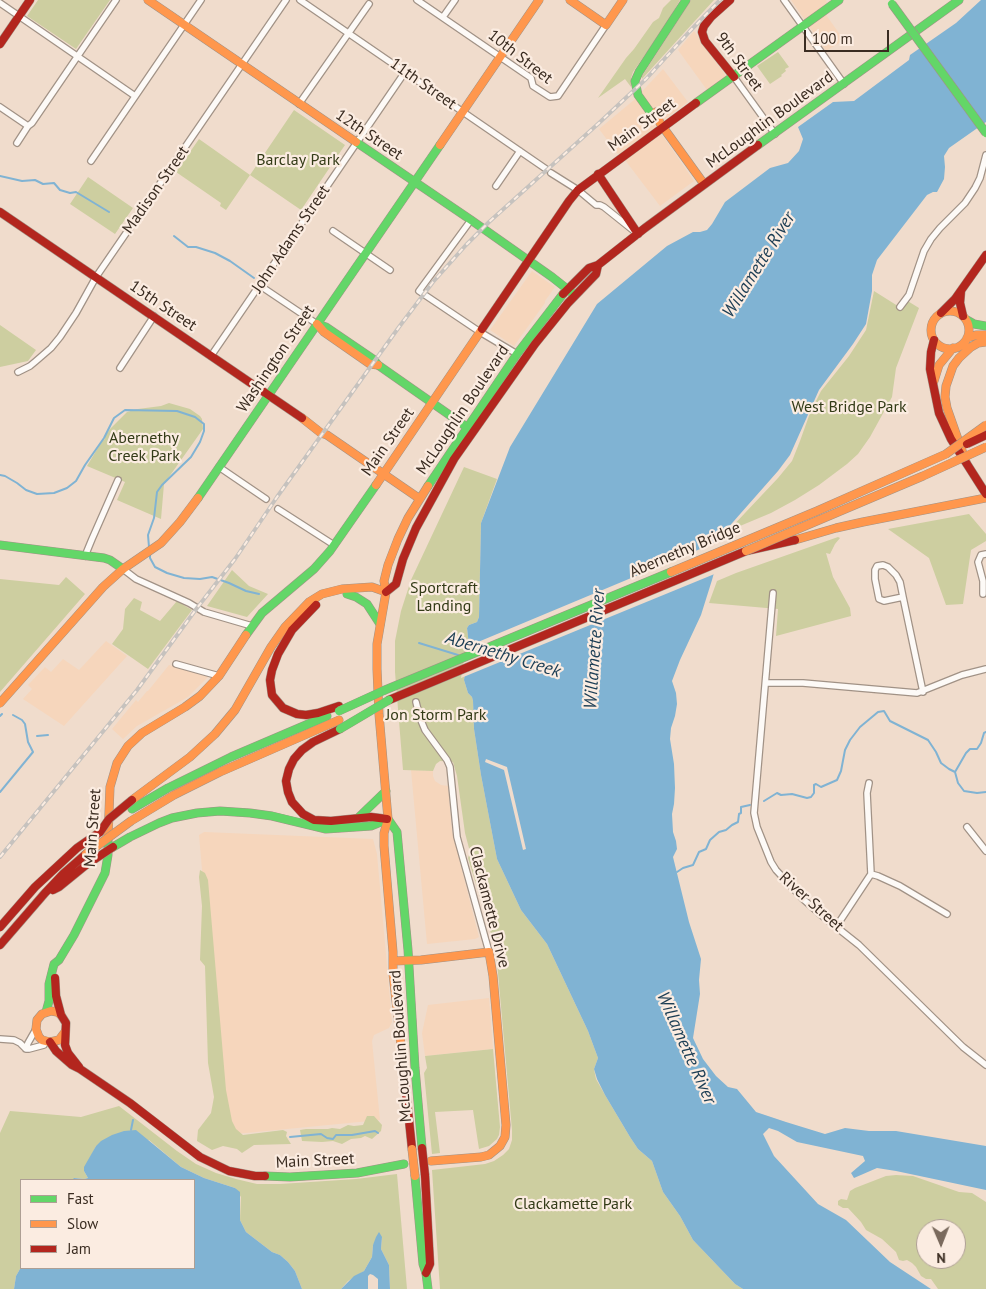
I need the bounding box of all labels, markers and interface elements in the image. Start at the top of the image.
scale bar [806,20,891,52]
street label: 10th Street [484,26,556,88]
street label: 9th Street [711,29,767,95]
text: 100 m [812,29,853,48]
street label: 11th Street [386,54,460,114]
street label: McLoughlin Boulevard [703,67,837,173]
street label: Main Street [604,94,680,156]
street label: 12th Street [332,106,406,164]
street label: Madison Street [119,142,193,238]
park label: Barclay Park [256,150,340,170]
street label: John Adams Street [248,181,334,297]
water label: Willamette River [718,208,800,322]
street label: 15th Street [126,277,200,335]
street label: Washington Street [233,302,319,416]
street label: McLoughlin Boulevard [412,341,514,479]
park label: West Bridge Park [791,397,907,417]
street label: Main Street [358,404,418,480]
park label: Abernethy Creek Park [108,428,180,466]
street label: Abernethy Bridge [627,518,743,582]
park label: Sportcraft Landing [410,578,478,616]
water label: Willamette River [580,588,610,710]
water label: Abernethy Creek [443,627,563,683]
park label: Jon Storm Park [386,705,486,725]
street label: Main Street [81,788,105,868]
street label: Clackamette Drive [465,844,513,970]
street label: River Street [775,868,847,936]
street label: McLoughlin Boulevard [386,969,416,1123]
water label: Willamette River [652,989,720,1107]
street label: Main Street [275,1149,355,1173]
legend [20,1179,195,1269]
text: Fast [67,1189,94,1208]
park label: Clackamette Park [514,1194,632,1214]
text: Slow [67,1214,98,1233]
north arrow [916,1219,966,1269]
text: Jam [67,1239,91,1258]
text: N [936,1249,946,1267]

